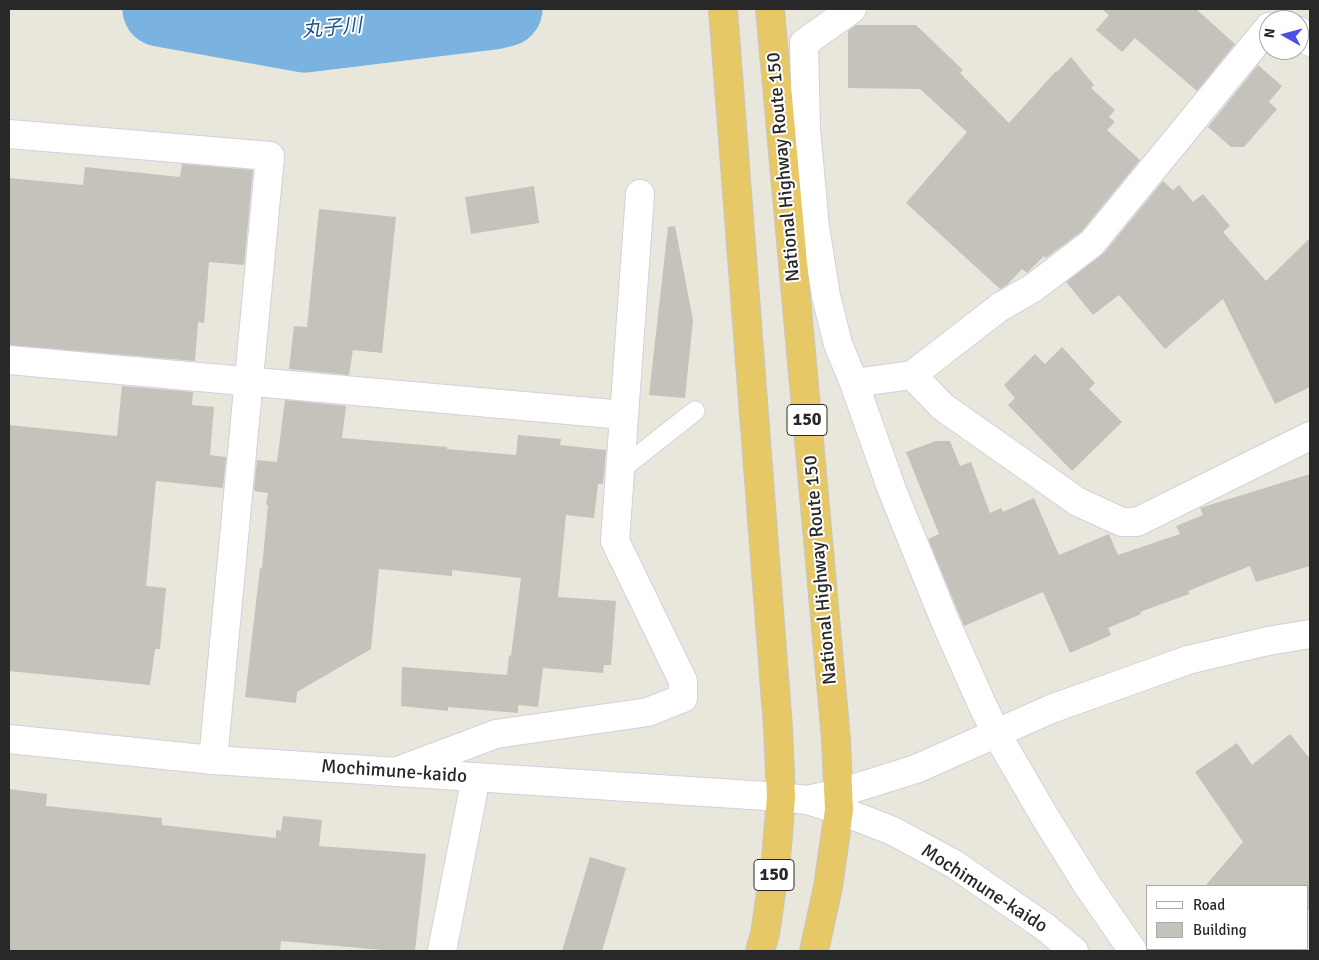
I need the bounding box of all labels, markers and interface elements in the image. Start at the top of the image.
north arrow [1259,10,1309,60]
water label: 丸子川 [301,14,363,44]
text: N [1261,27,1279,39]
street label: National Highway Route 150 [763,51,805,283]
road number: 150 [787,404,827,436]
street label: National Highway Route 150 [800,454,842,686]
street label: Mochimune-kaido [320,756,468,788]
street label: Mochimune-kaido [917,840,1051,938]
road number: 150 [754,860,794,890]
legend [1146,885,1309,950]
text: Road [1193,896,1225,914]
text: Building [1193,921,1247,939]

